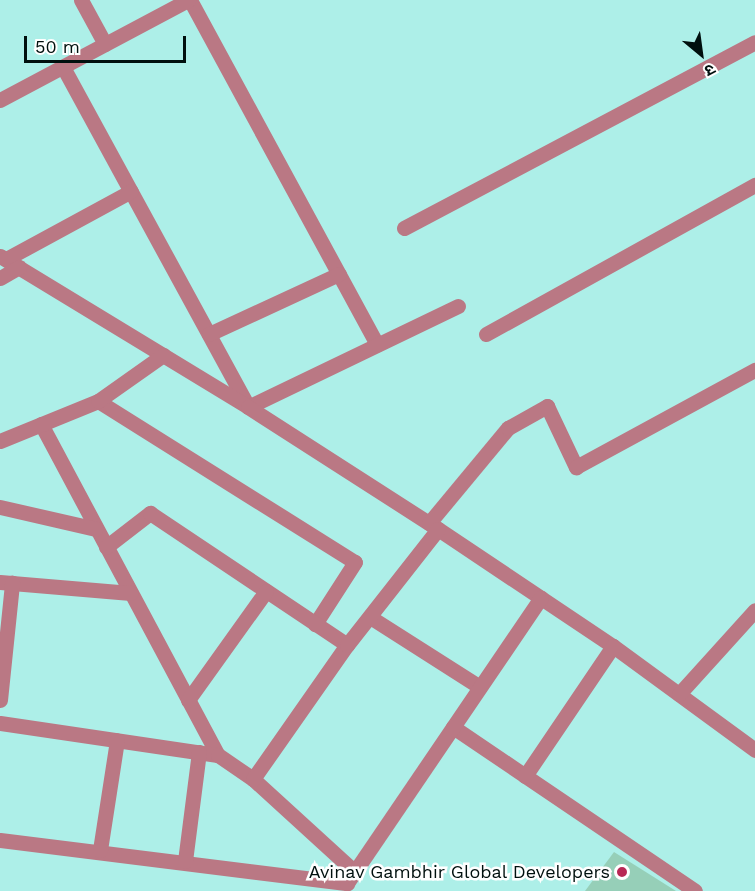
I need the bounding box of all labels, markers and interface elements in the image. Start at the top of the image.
scale bar [27,24,189,62]
north arrow [671,24,731,84]
text: 50 m [35,36,80,57]
text: उ [701,60,719,81]
place label: Avinav Gambhir Global Developers [307,861,610,883]
marker: Avinav Gambhir Global Developers [615,865,629,879]

